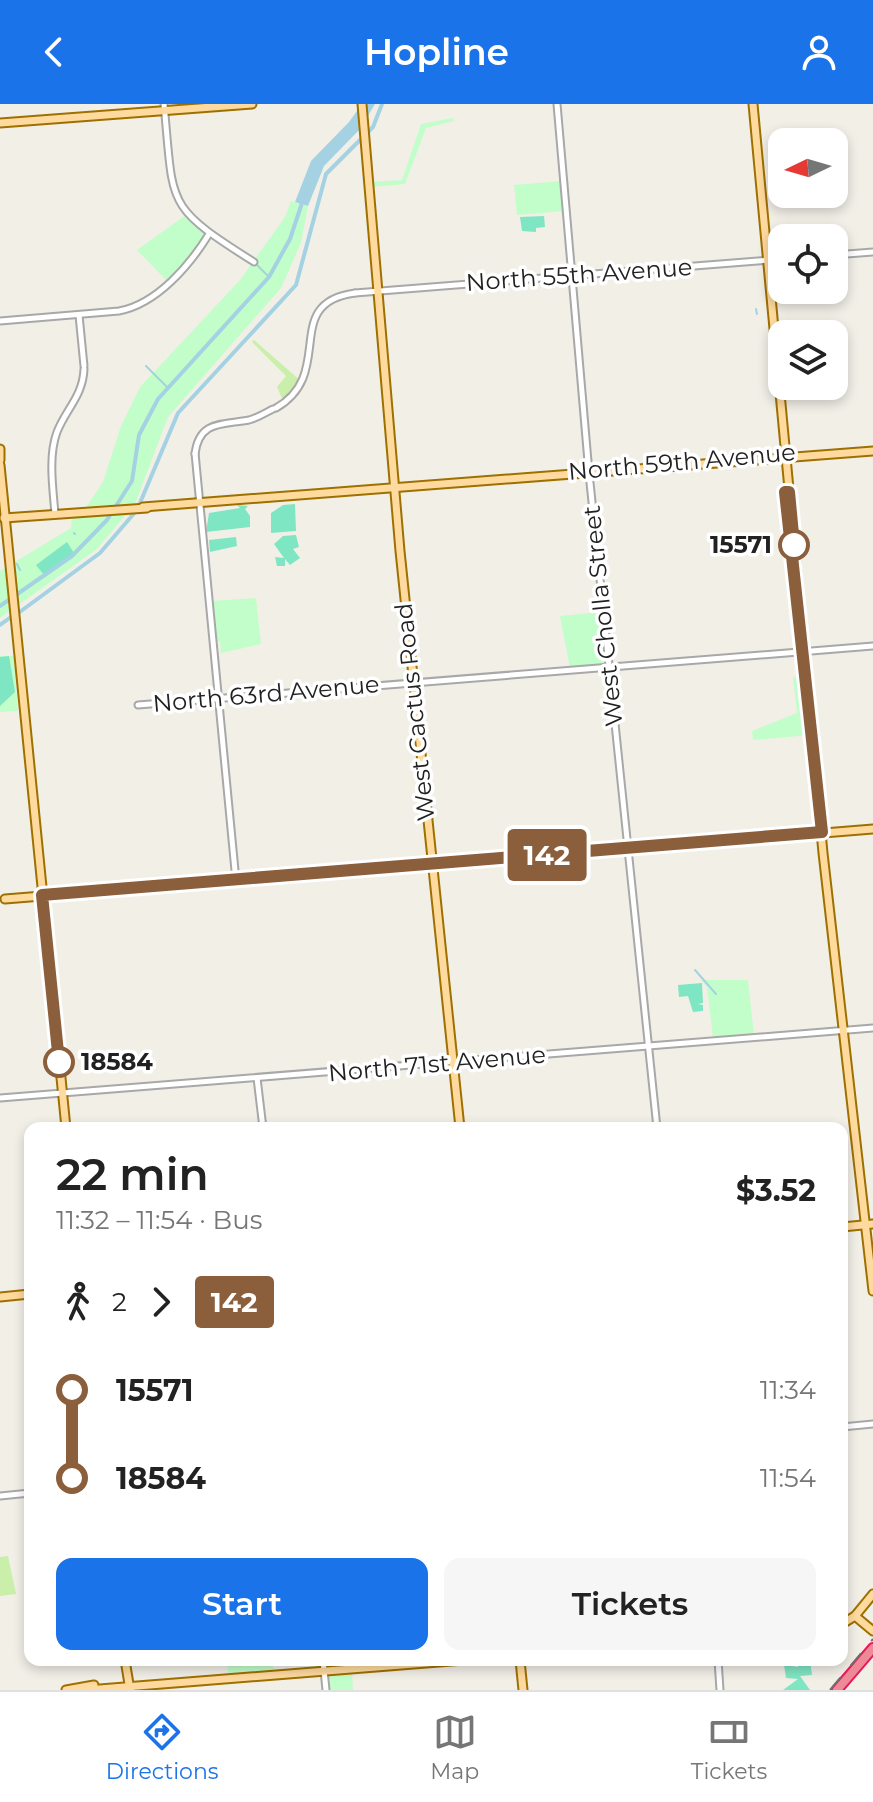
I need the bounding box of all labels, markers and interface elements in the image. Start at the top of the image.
icon: back [32,30,76,74]
text: Hopline [364,30,509,74]
icon: person [797,30,841,74]
north arrow [768,128,848,208]
map controls [768,128,848,400]
button: locate [768,224,848,304]
street label: North 55th Avenue [465,252,693,297]
button: layers [768,320,848,400]
street label: North 59th Avenue [567,437,797,486]
street label: West Cholla Street [576,504,629,728]
place label: 15571 [710,530,772,559]
marker: 15571 [779,530,809,560]
street label: West Cactus Road [389,602,440,822]
street label: North 63rd Avenue [151,669,380,718]
line badge: 142 [501,829,593,881]
text: 142 [524,838,570,872]
street label: North 71st Avenue [327,1040,547,1087]
marker: 18584 [44,1047,74,1077]
place label: 18584 [81,1047,153,1076]
text: 22 min [56,1147,209,1201]
text: $3.52 [736,1172,816,1209]
text: 11:32 – 11:54 · Bus [56,1204,262,1236]
icon: walk [56,1280,100,1324]
icon: forward [139,1280,183,1324]
text: 142 [211,1285,258,1319]
text: 2 [112,1286,127,1318]
text: 15571 [116,1372,194,1409]
text: 11:34 [760,1374,816,1406]
text: 18584 [116,1460,206,1497]
text: 11:54 [760,1462,816,1494]
button: Start [56,1558,428,1650]
button: Tickets [444,1558,816,1650]
tab: Directions [106,1710,219,1785]
tab: Map [430,1710,479,1785]
tab: Tickets [691,1710,767,1785]

